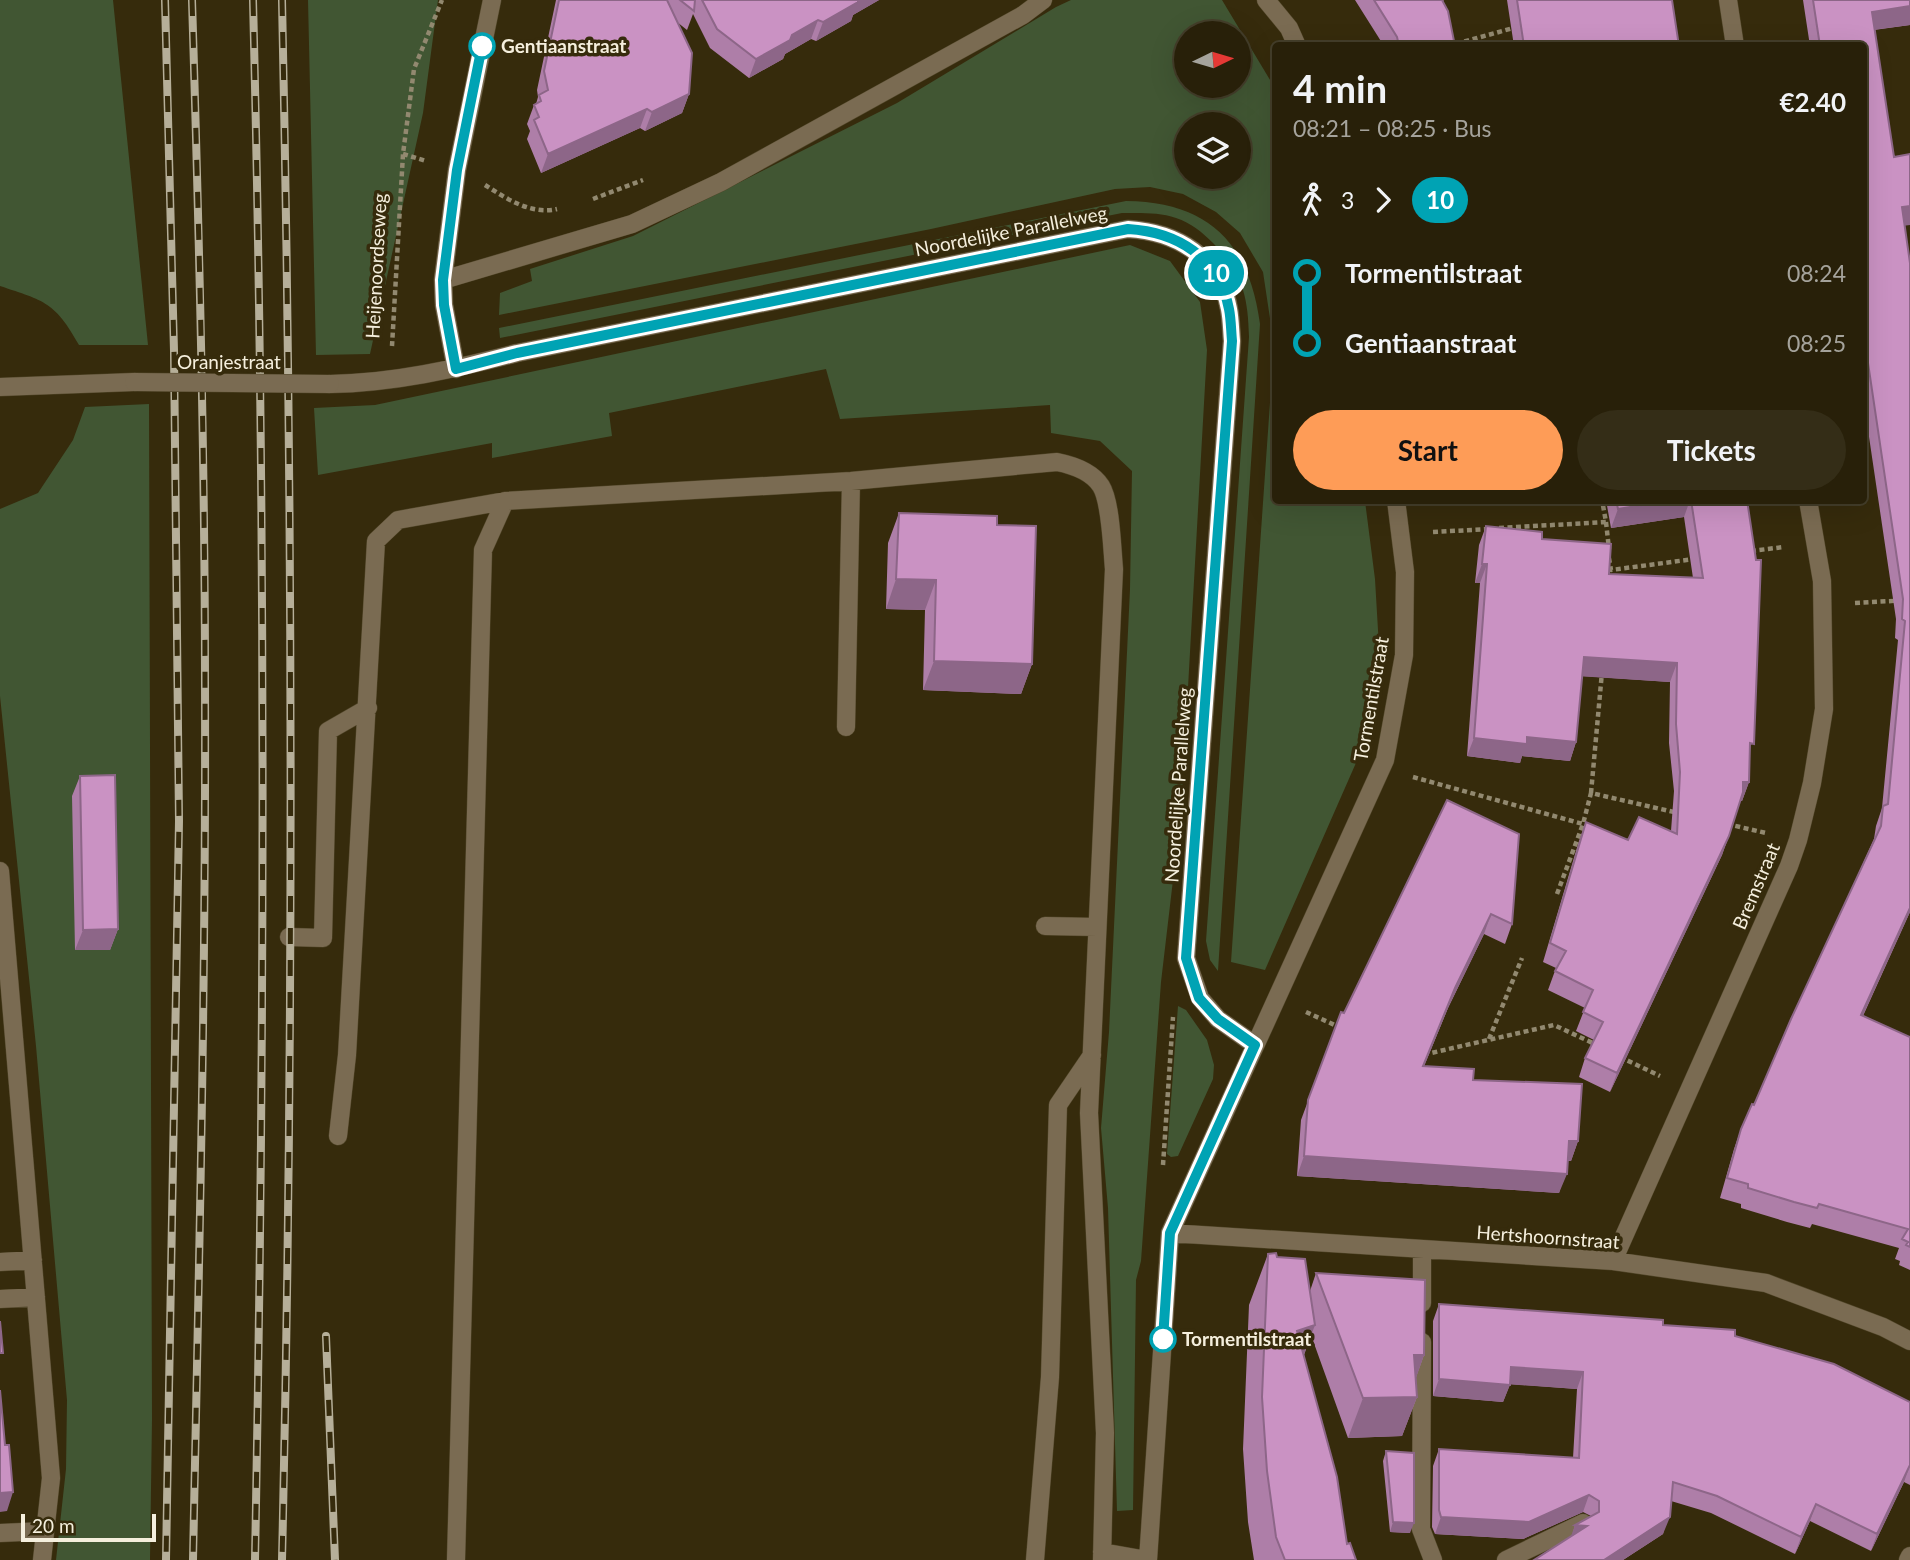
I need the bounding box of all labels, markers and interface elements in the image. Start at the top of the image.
north arrow [1174,21,1251,98]
map controls [1174,21,1251,189]
marker: Gentiaanstraat [469,33,495,59]
place label: Gentiaanstraat [501,34,626,57]
text: 4 min [1293,65,1387,111]
text: €2.40 [1780,86,1846,118]
button: layers [1174,112,1251,189]
text: 08:21 – 08:25 · Bus [1293,114,1492,142]
icon: walk [1293,181,1331,219]
icon: forward [1364,181,1402,219]
text: 10 [1426,185,1454,214]
text: 3 [1341,186,1354,214]
street label: Heijenoordseweg [360,193,391,339]
street label: Noordelijke Parallelweg [913,201,1109,260]
line badge: 10 [1184,250,1248,296]
text: Tormentilstraat [1345,257,1522,289]
text: 10 [1202,258,1230,287]
text: 08:24 [1787,259,1846,287]
text: Gentiaanstraat [1345,327,1516,359]
text: 08:25 [1787,329,1846,357]
street label: Oranjestraat [177,350,281,373]
button: Start [1293,410,1563,490]
button: Tickets [1577,410,1846,490]
street label: Tormentilstraat [1348,635,1393,763]
street label: Noordelijke Parallelweg [1159,687,1196,883]
street label: Bremstraat [1727,839,1784,932]
street label: Hertshoornstraat [1476,1220,1620,1253]
marker: Tormentilstraat [1150,1326,1176,1352]
place label: Tormentilstraat [1182,1327,1311,1350]
scale bar [21,1511,156,1543]
text: 20 m [32,1514,75,1537]

